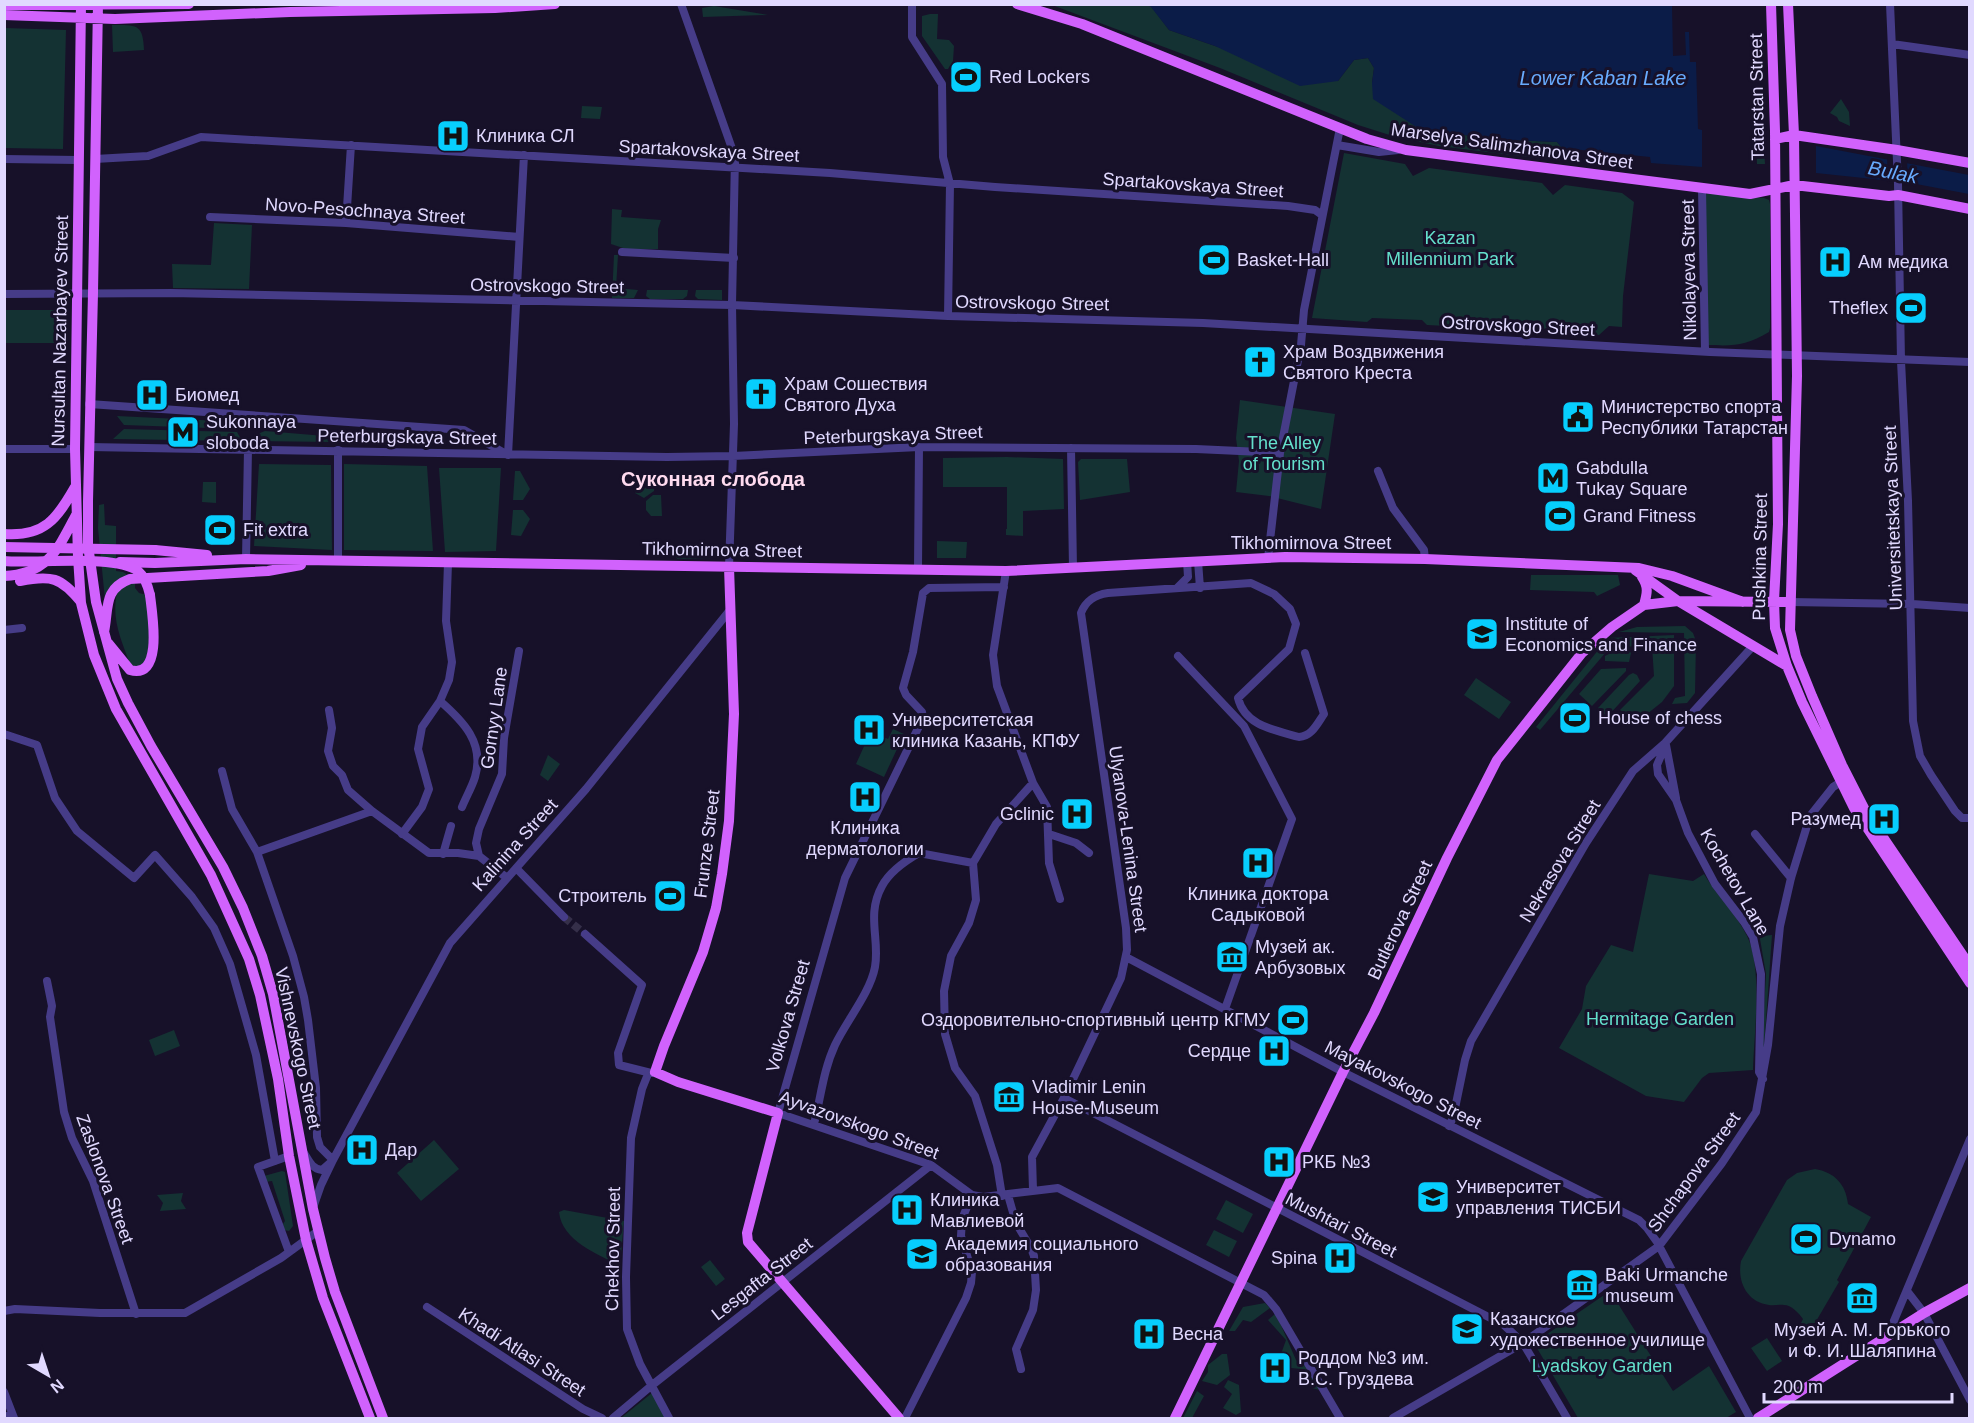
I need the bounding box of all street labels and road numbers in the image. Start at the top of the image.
street label: Tatarstan Street [1746,33,1768,161]
street label: Marselya Salimzhanova Street [1390,119,1634,173]
street label: Spartakovskaya Street [618,136,800,166]
street label: Spartakovskaya Street [1102,169,1284,201]
street label: Novo-Pesochnaya Street [264,194,466,228]
street label: Nikolayeva Street [1678,199,1700,341]
street label: Nursultan Nazarbayev Street [48,215,72,447]
street label: Ostrovskogo Street [470,275,624,297]
street label: Ostrovskogo Street [955,292,1109,314]
street label: Ostrovskogo Street [1441,312,1595,340]
street label: Peterburgskaya Street [803,422,983,448]
street label: Peterburgskaya Street [317,425,497,449]
street label: Universitetskaya Street [1880,425,1906,611]
street label: Pushkina Street [1749,493,1771,621]
street label: Tikhomirnova Street [1231,533,1391,553]
street label: Tikhomirnova Street [642,539,802,561]
street label: Gornyy Lane [477,666,511,770]
street label: Ulyanova-Lenina Street [1105,744,1151,934]
street label: Frunze Street [690,789,724,899]
street label: Kalinina Street [468,795,562,895]
street label: Nekrasova Street [1516,796,1604,926]
street label: Kochetov Lane [1696,825,1774,939]
street label: Butlerova Street [1364,857,1436,983]
street label: Volkova Street [762,957,814,1075]
street label: Vishnevskogo Street [271,965,325,1131]
street label: Mayakovskogo Street [1321,1037,1485,1133]
street label: Ayvazovskogo Street [776,1087,942,1163]
street label: Shchapova Street [1644,1108,1744,1236]
street label: Zaslonova Street [72,1112,138,1246]
street label: Chekhov Street [602,1187,624,1311]
street label: Mushtari Street [1282,1188,1400,1262]
street label: Lesgafta Street [708,1234,816,1324]
street label: Khadi Atlasi Street [455,1304,589,1400]

